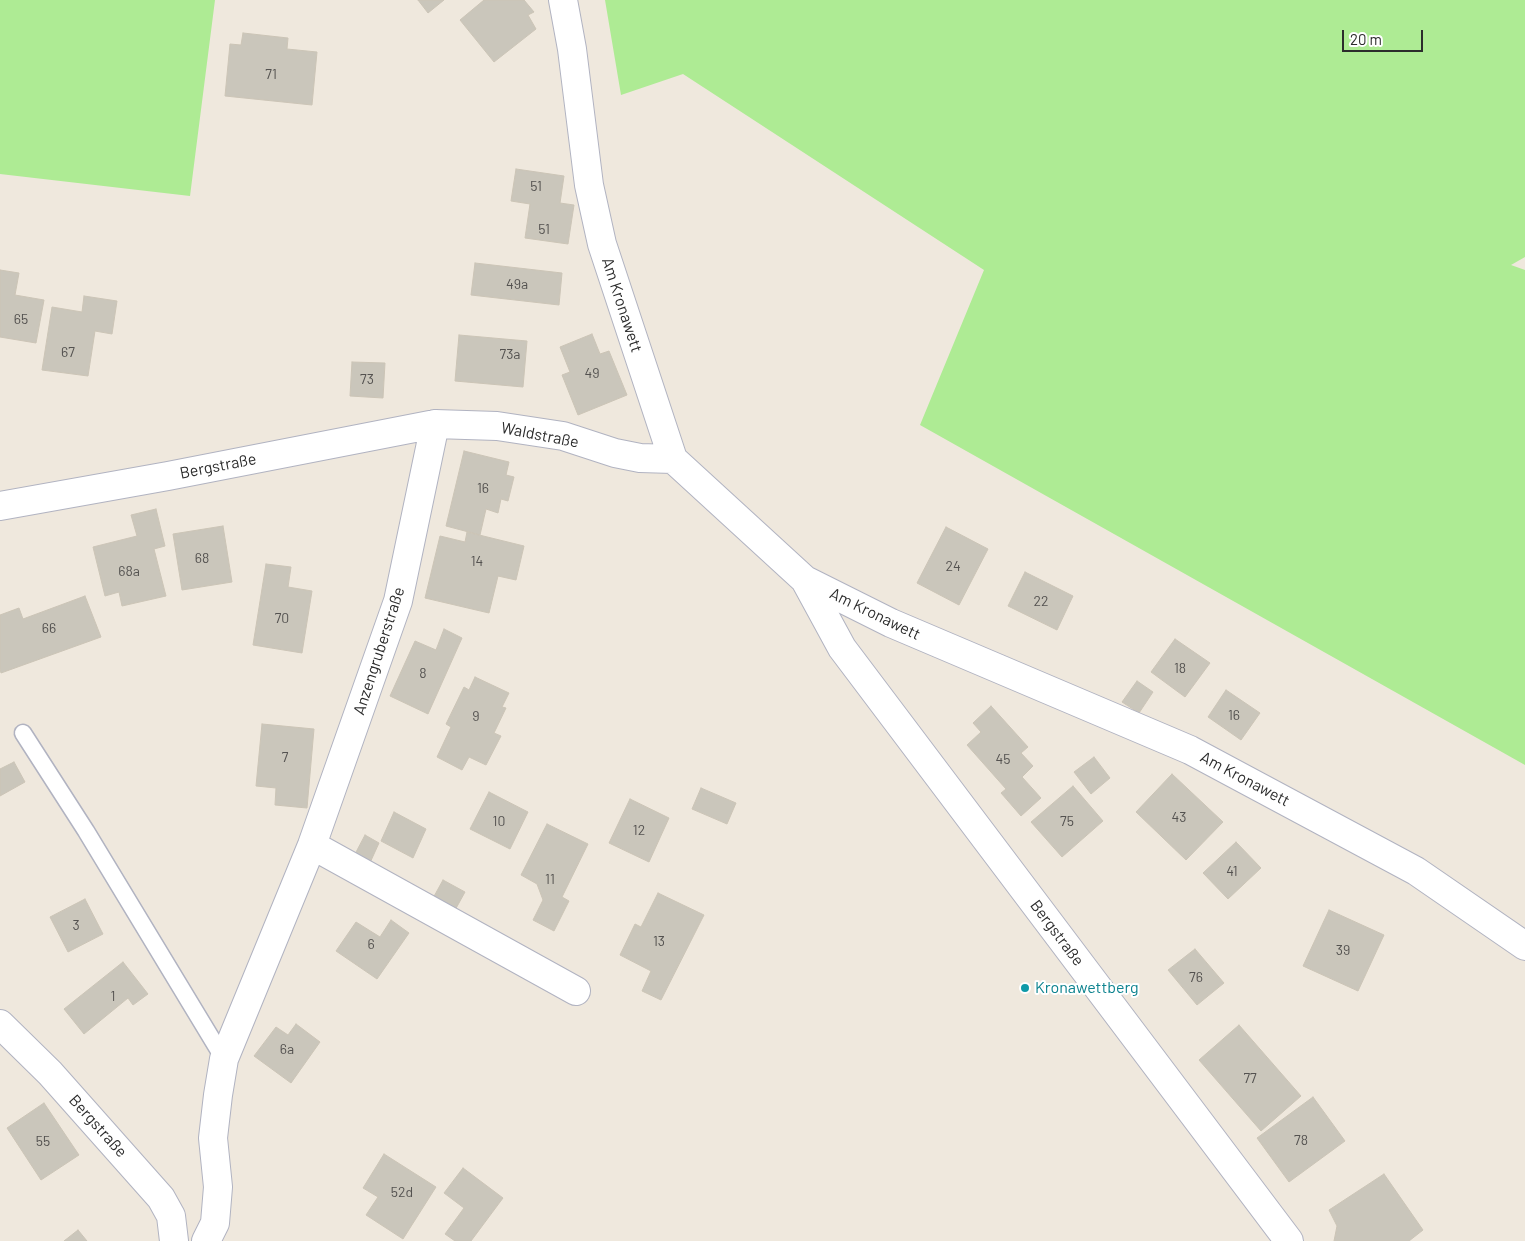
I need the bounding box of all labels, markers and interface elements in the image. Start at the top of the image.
scale bar [1345,20,1426,52]
text: 20 m [1350,30,1382,48]
house number: 71 [265,66,277,82]
house number: 51 [530,178,542,194]
house number: 51 [538,221,550,237]
street label: Am Kronawett [598,255,646,355]
house number: 49a [506,276,528,292]
house number: 65 [14,311,28,327]
house number: 67 [61,344,75,360]
house number: 73a [500,346,520,362]
house number: 49 [584,365,600,381]
house number: 73 [360,371,374,387]
street label: Waldstraße [500,418,580,452]
street label: Bergstraße [178,449,258,483]
house number: 16 [477,480,489,496]
house number: 68 [195,550,209,566]
house number: 14 [471,553,483,569]
house number: 24 [945,558,961,574]
house number: 68a [118,563,140,579]
street label: Am Kronawett [827,584,923,644]
street label: Anzengruberstraße [349,585,409,717]
house number: 22 [1033,593,1049,609]
house number: 70 [275,610,289,626]
house number: 66 [42,620,56,636]
house number: 18 [1174,660,1186,676]
house number: 8 [419,665,427,681]
house number: 16 [1228,707,1240,723]
house number: 9 [472,708,480,724]
street label: Am Kronawett [1197,747,1293,811]
house number: 7 [282,749,288,765]
house number: 45 [996,751,1010,767]
house number: 43 [1172,809,1186,825]
house number: 10 [493,813,505,829]
house number: 75 [1060,813,1074,829]
house number: 12 [633,822,645,838]
house number: 41 [1226,863,1238,879]
house number: 11 [545,871,555,887]
street label: Bergstraße [1026,896,1088,970]
house number: 3 [72,917,80,933]
house number: 13 [653,933,665,949]
house number: 6 [367,936,375,952]
house number: 39 [1336,942,1350,958]
house number: 76 [1189,969,1203,985]
place label: Kronawettberg [1035,978,1139,998]
marker: Kronawettberg [1019,982,1031,994]
house number: 1 [111,988,115,1004]
house number: 6a [280,1041,294,1057]
house number: 77 [1243,1070,1257,1086]
street label: Bergstraße [65,1091,131,1161]
house number: 78 [1294,1132,1308,1148]
house number: 55 [36,1133,50,1149]
house number: 52d [391,1184,413,1200]

